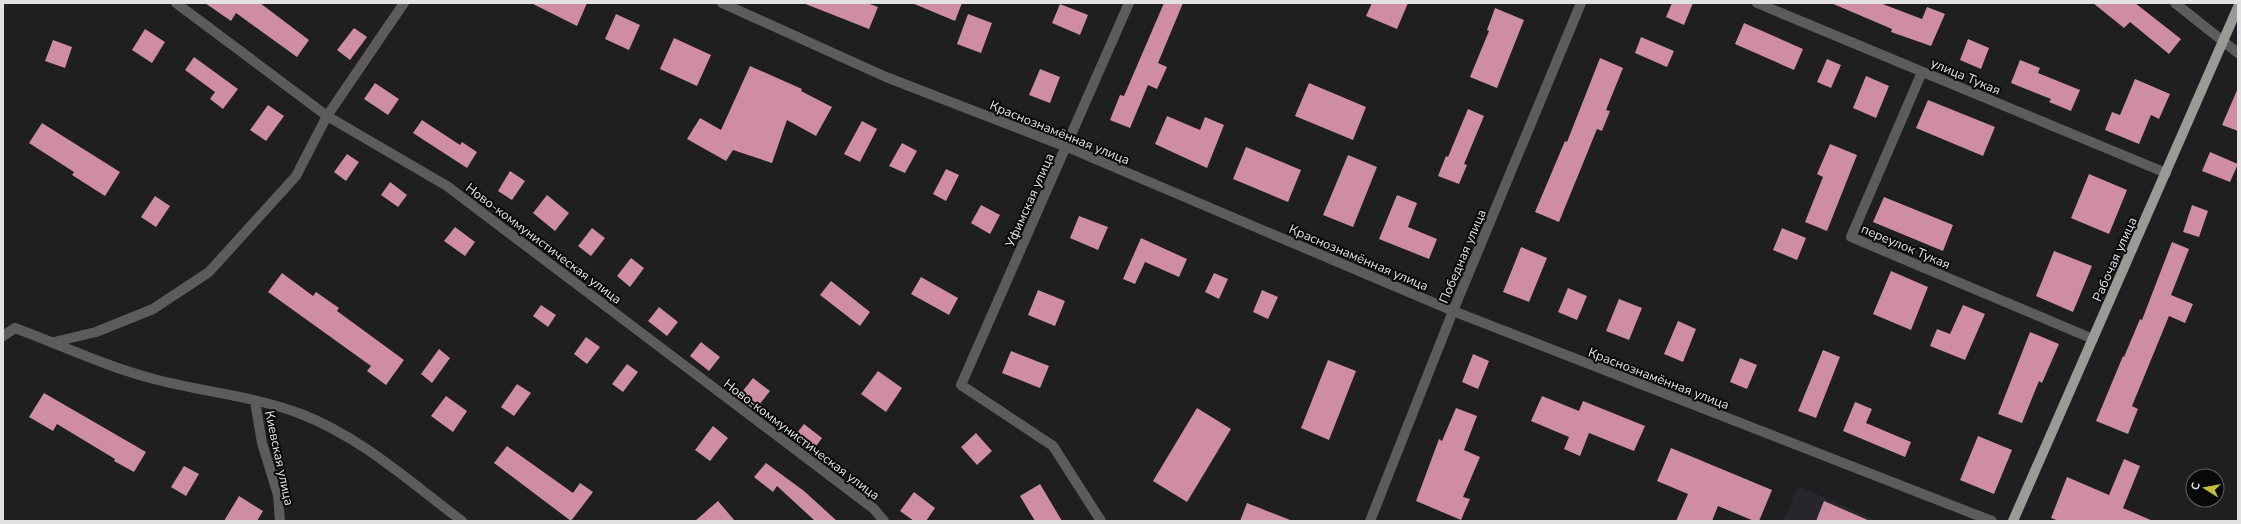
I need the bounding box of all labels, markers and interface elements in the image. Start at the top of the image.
street label: улица Тукая [1928,54,2003,100]
street label: Краснознамённая улица [987,97,1132,169]
street label: Уфимская улица [1001,150,1059,251]
street label: Ново-коммунистическая улица [462,179,625,309]
street label: Победная улица [1435,207,1491,306]
street label: Рабочая улица [2088,214,2142,304]
street label: Краснознамённая улица [1286,220,1431,295]
street label: переулок Тукая [1858,220,1953,274]
street label: Краснознамённая улица [1585,344,1732,414]
street label: Ново-коммунистическая улица [720,375,883,505]
street label: Киевская улица [260,409,298,507]
north arrow [2185,468,2225,508]
text: С [2188,481,2204,491]

